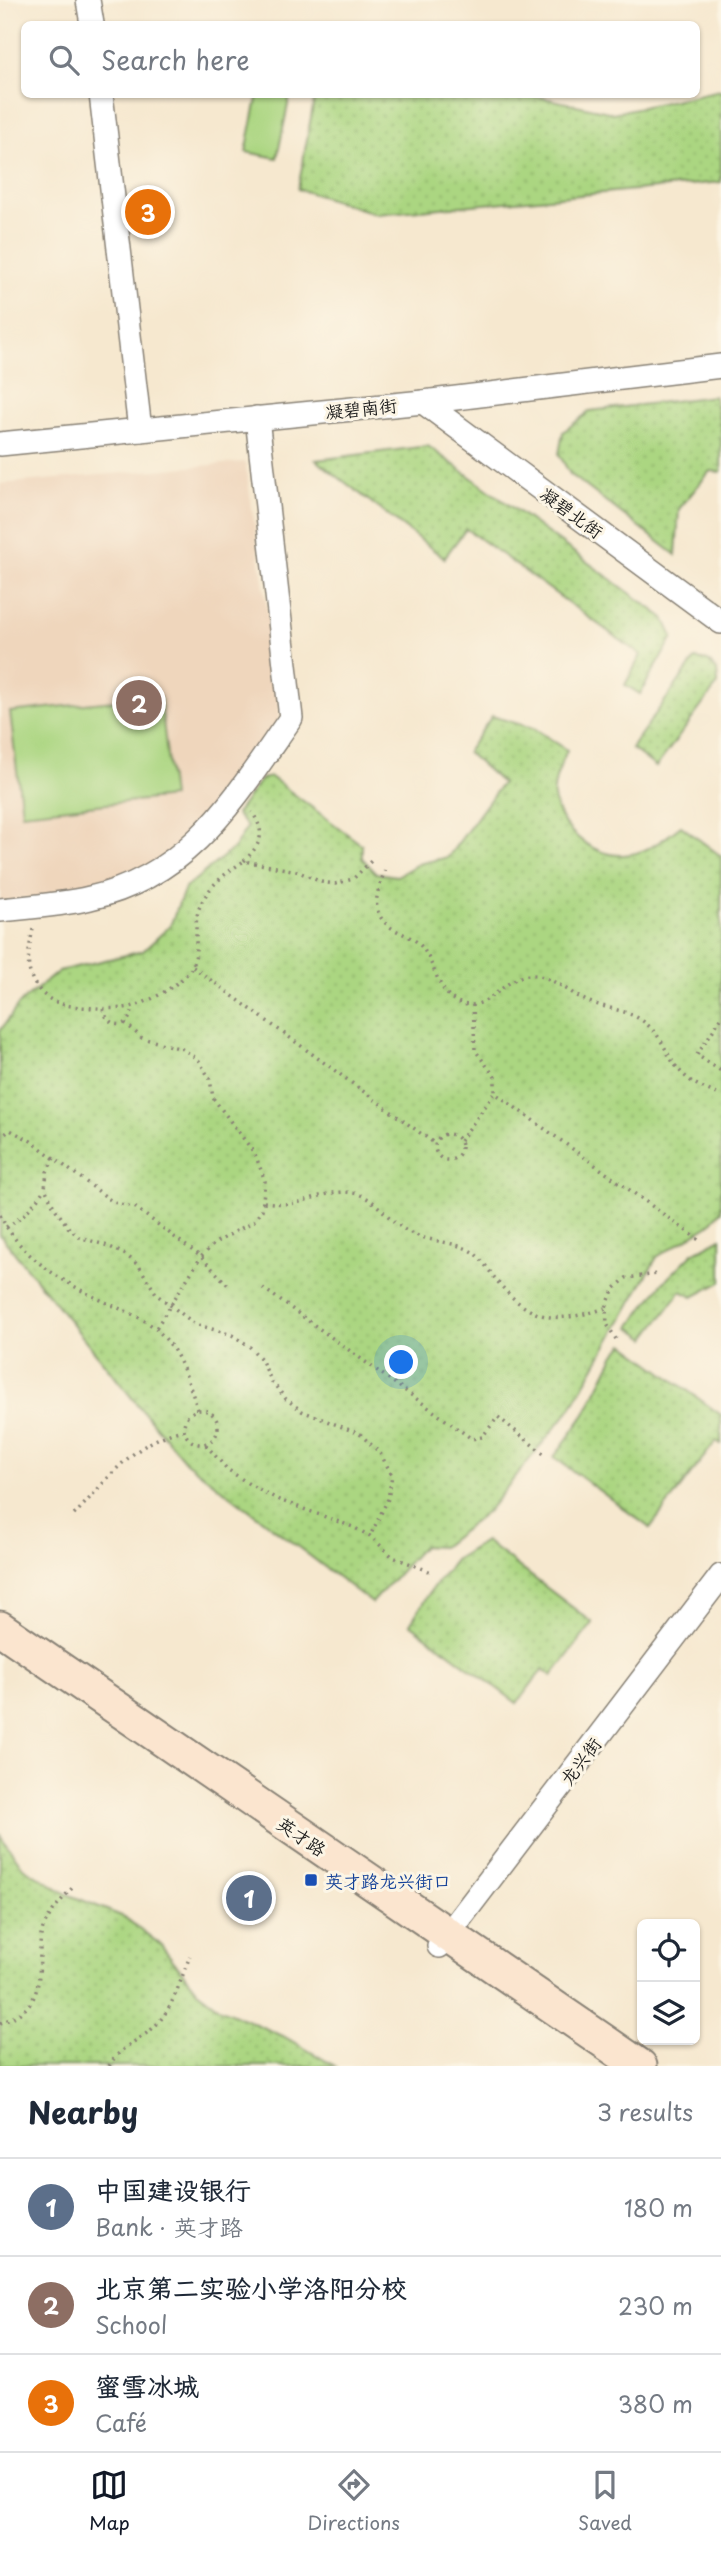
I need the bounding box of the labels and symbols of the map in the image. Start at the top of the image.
pin: 3 [125,186,171,238]
street label: 凝碧南街 [324,391,398,425]
street label: 凝碧北街 [535,480,609,544]
pin: 2 [116,677,162,729]
your location [384,1345,418,1379]
street label: 龙兴街 [553,1731,607,1791]
street label: 英才路 [272,1810,332,1862]
place label: 英才路龙兴街口 [325,1867,451,1894]
pin: 1 [226,1872,272,1924]
marker: 英才路龙兴街口 [303,1872,319,1888]

